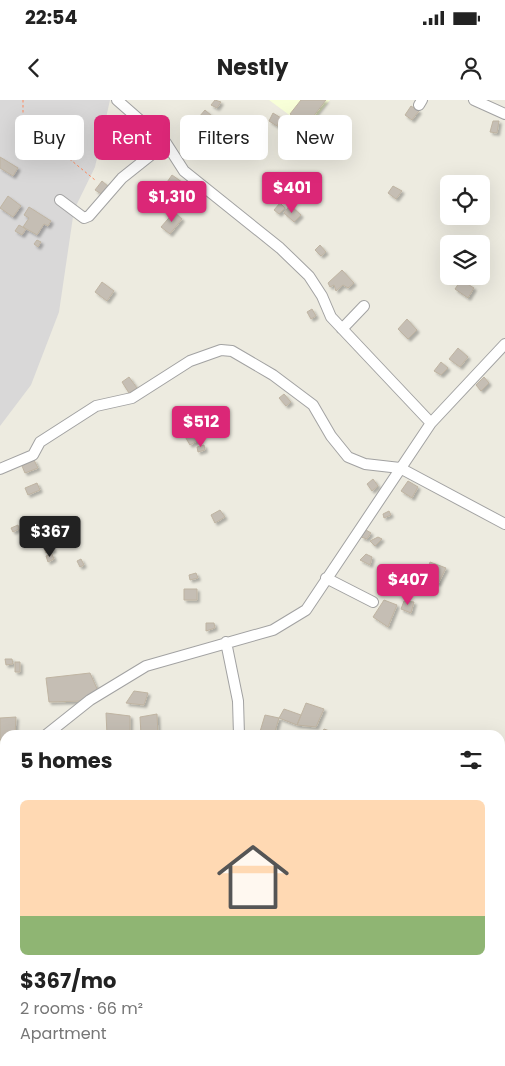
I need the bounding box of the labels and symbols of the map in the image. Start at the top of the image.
pin: $401 [262,172,322,214]
pin: $1,310 [131,180,213,223]
pin: $512 [171,406,231,448]
pin: $367 [20,516,80,558]
pin: $407 [378,564,438,606]

